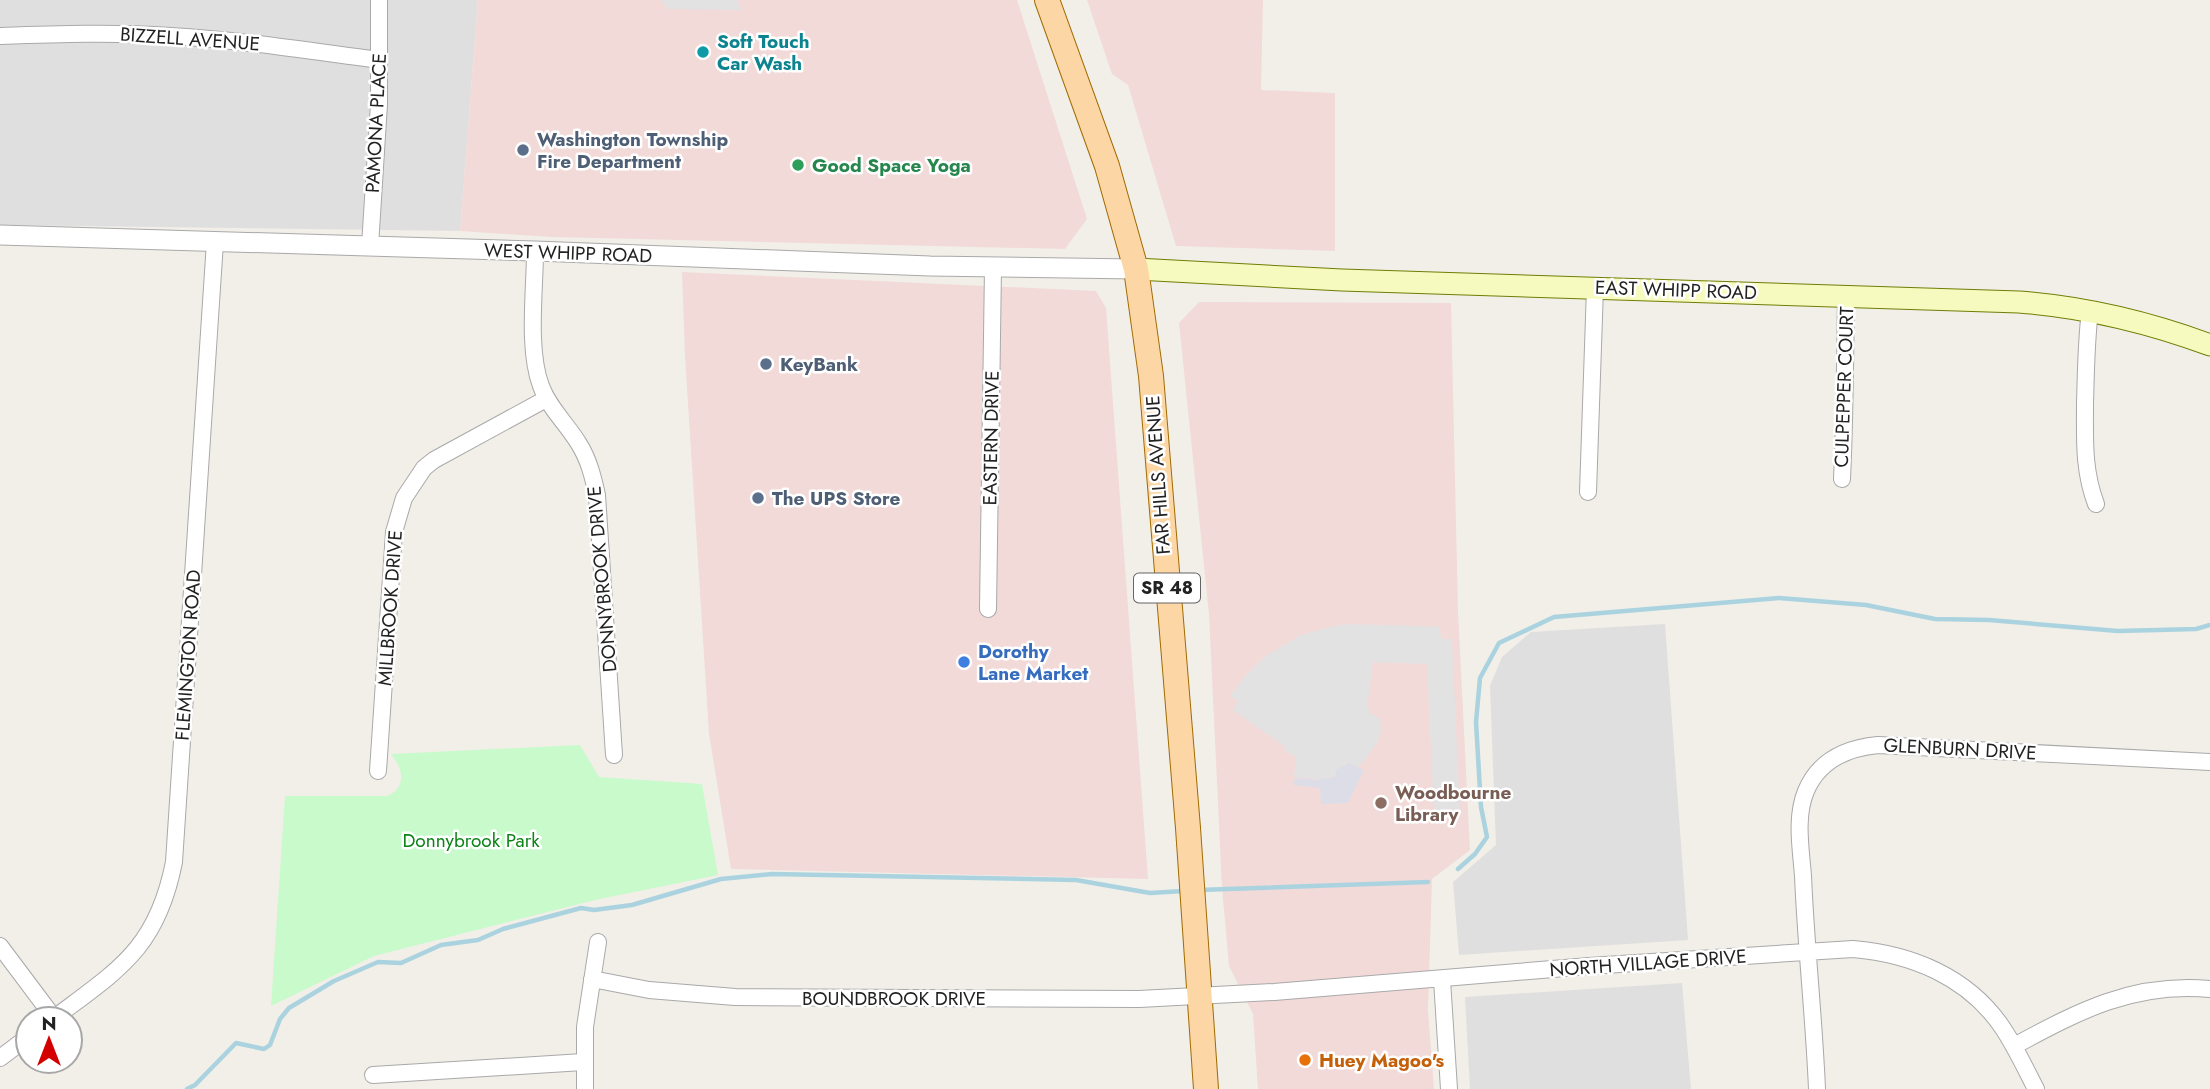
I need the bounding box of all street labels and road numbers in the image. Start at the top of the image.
street label: BIZZELL AVENUE [119,21,261,57]
street label: PAMONA PLACE [359,52,393,194]
street label: WEST WHIPP ROAD [483,237,653,269]
street label: EAST WHIPP ROAD [1595,274,1758,306]
street label: CULPEPPER COURT [1828,306,1860,468]
street label: EASTERN DRIVE [976,370,1006,506]
street label: FAR HILLS AVENUE [1139,395,1177,555]
street label: DONNYBROOK DRIVE [580,485,624,673]
street label: MILLBROOK DRIVE [371,529,409,687]
street label: FLEMINGTON ROAD [169,569,207,741]
road number: SR 48 [1134,574,1200,602]
street label: GLENBURN DRIVE [1883,732,2037,766]
street label: NORTH VILLAGE DRIVE [1549,943,1747,983]
street label: BOUNDBROOK DRIVE [802,985,986,1012]

